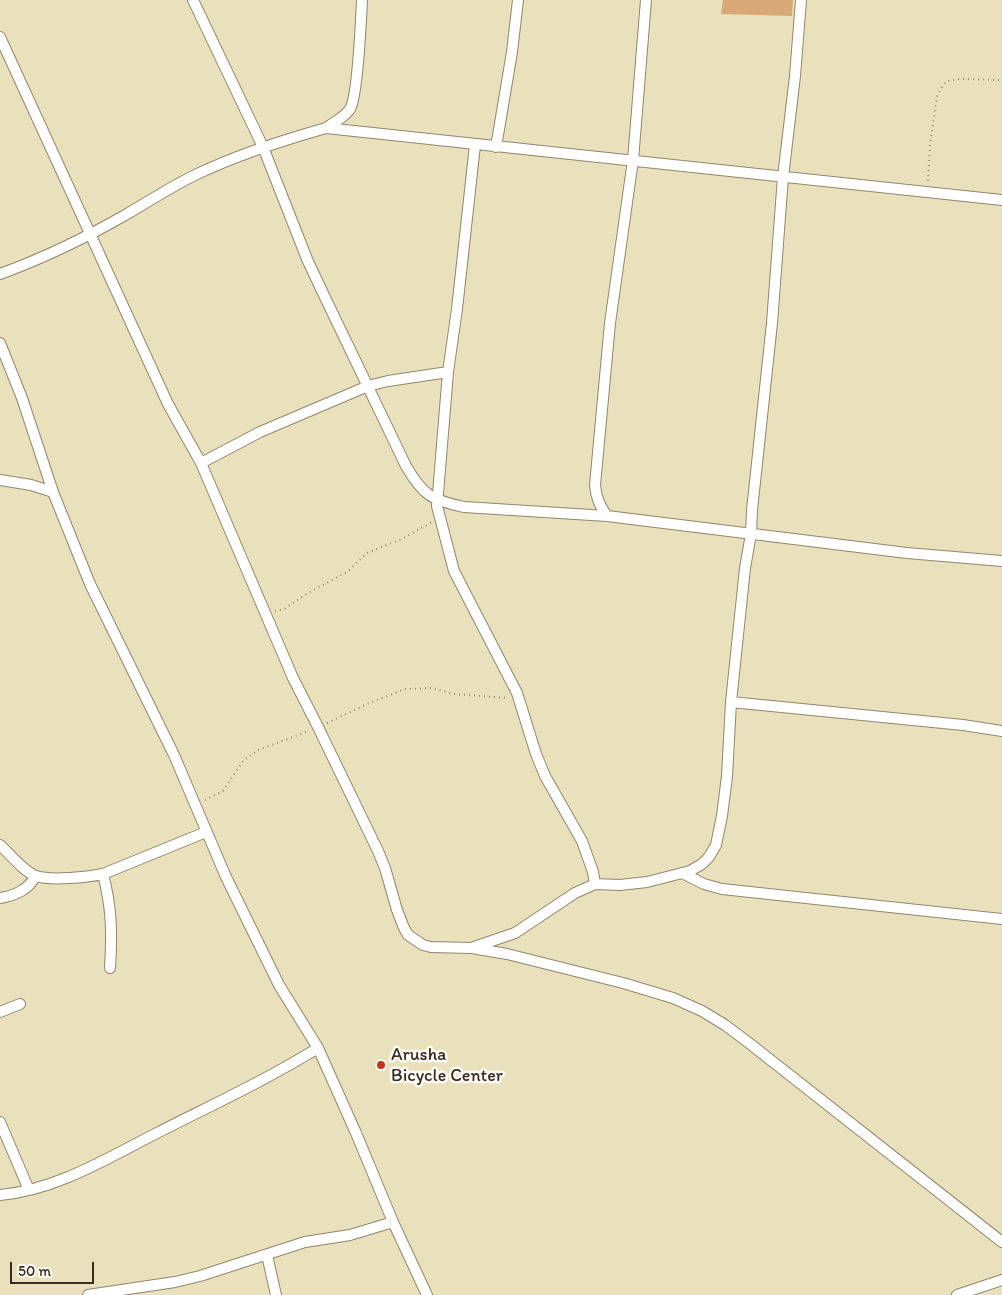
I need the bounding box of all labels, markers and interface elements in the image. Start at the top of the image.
place label: Arusha Bicycle Center [391,1044,503,1086]
marker: Arusha Bicycle Center [375,1059,387,1071]
scale bar [12,1252,96,1284]
text: 50 m [18,1262,51,1280]

